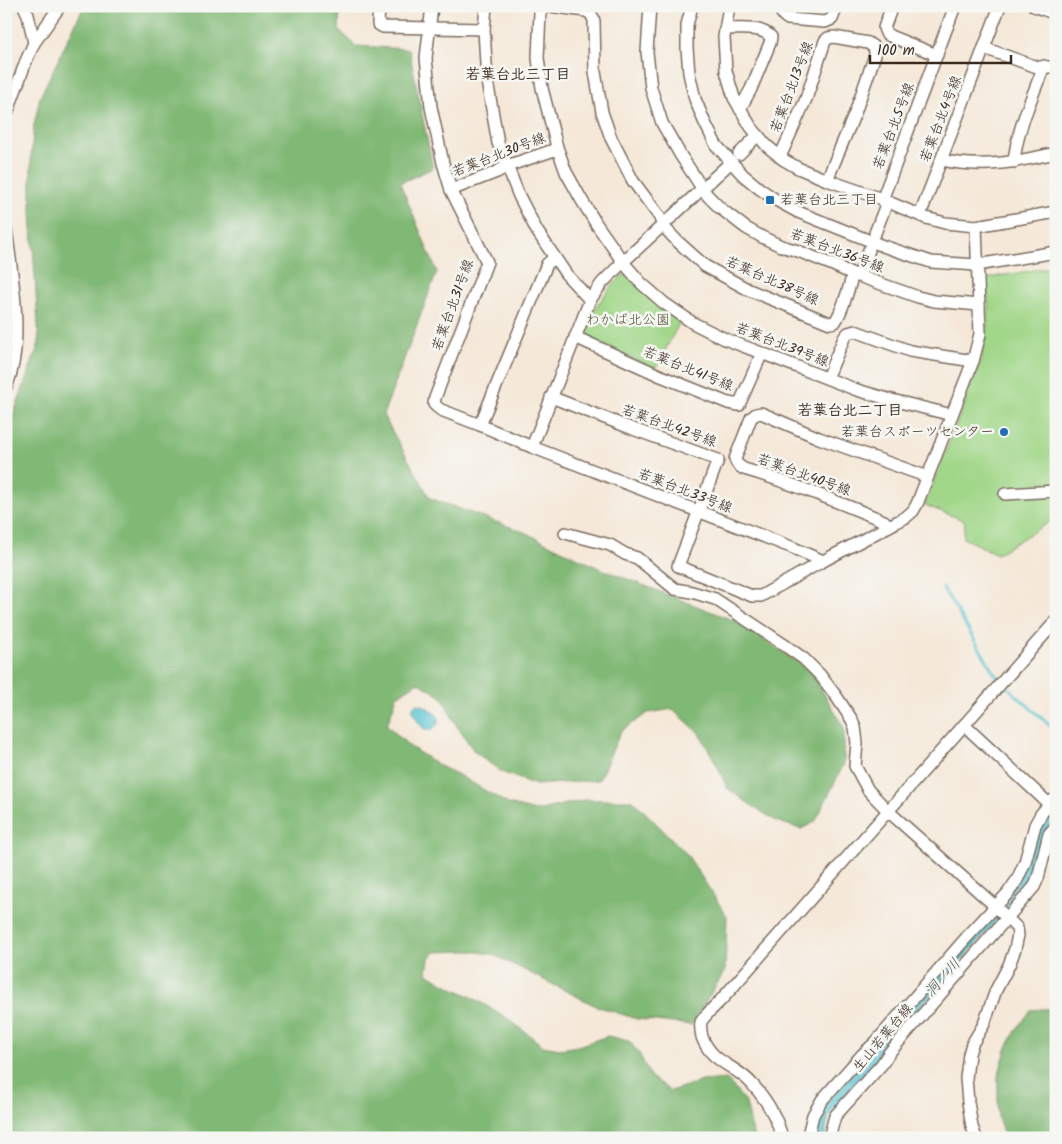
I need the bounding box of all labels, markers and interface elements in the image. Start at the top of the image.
scale bar [870,32,1011,64]
street label: 若葉台北13号線 [764,38,820,136]
text: 100 m [877,39,915,63]
district label: 若葉台北三丁目 [465,63,571,87]
street label: 若葉台北4号線 [914,72,968,166]
street label: 若葉台北5号線 [867,79,921,173]
street label: 若葉台北30号線 [449,127,549,183]
place label: 若葉台北三丁目 [780,189,878,211]
marker: 若葉台北三丁目 [764,194,776,206]
street label: 若葉台北36号線 [786,223,888,279]
street label: 若葉台北38号線 [722,251,822,311]
street label: 若葉台北31号線 [426,256,480,354]
park label: わかば北公園 [586,309,670,331]
street label: 若葉台北39号線 [732,317,832,373]
street label: 若葉台北41号線 [639,341,737,397]
street label: 若葉台北42号線 [618,399,720,453]
district label: 若葉台北二丁目 [797,399,903,423]
place label: 若葉台スポーツセンター [841,421,994,443]
marker: 若葉台スポーツセンター [998,426,1010,438]
street label: 若葉台北40号線 [754,448,854,502]
street label: 若葉台北33号線 [634,463,736,519]
water label: 洞ノ川 [919,953,967,1003]
street label: 生山若葉台線 [848,999,918,1077]

